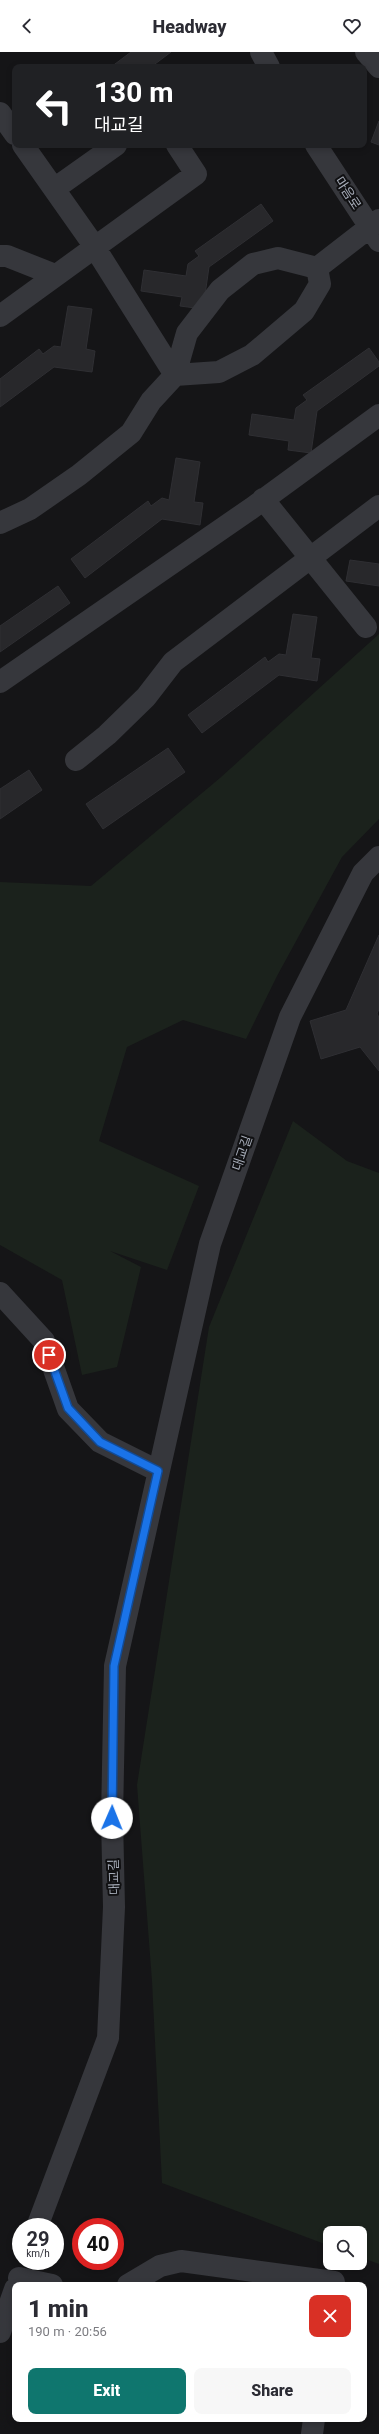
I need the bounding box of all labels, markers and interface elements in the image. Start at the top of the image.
icon: back [16,15,38,37]
icon: heart [341,15,363,37]
text: Headway [153,16,226,37]
text: 130 m [94,76,173,109]
icon: left [28,80,80,132]
text: 대교길 [94,114,144,135]
street label: 마음로 [332,174,364,212]
street label: 대교길 [229,1134,255,1172]
pin [32,1338,66,1372]
icon: arrive [38,1344,60,1366]
position arrow [91,1797,133,1839]
street label: 대교길 [106,1859,122,1895]
speed limit sign: 40 [72,2218,124,2270]
map controls [323,2226,367,2270]
button: search [323,2226,367,2270]
text: 29 [27,2227,49,2251]
text: km/h [26,2248,50,2259]
text: 1 min [28,2295,89,2323]
button: close [309,2295,351,2337]
text: 190 m · 20:56 [28,2324,107,2339]
button: Exit [28,2368,186,2414]
button: Share [194,2368,351,2414]

